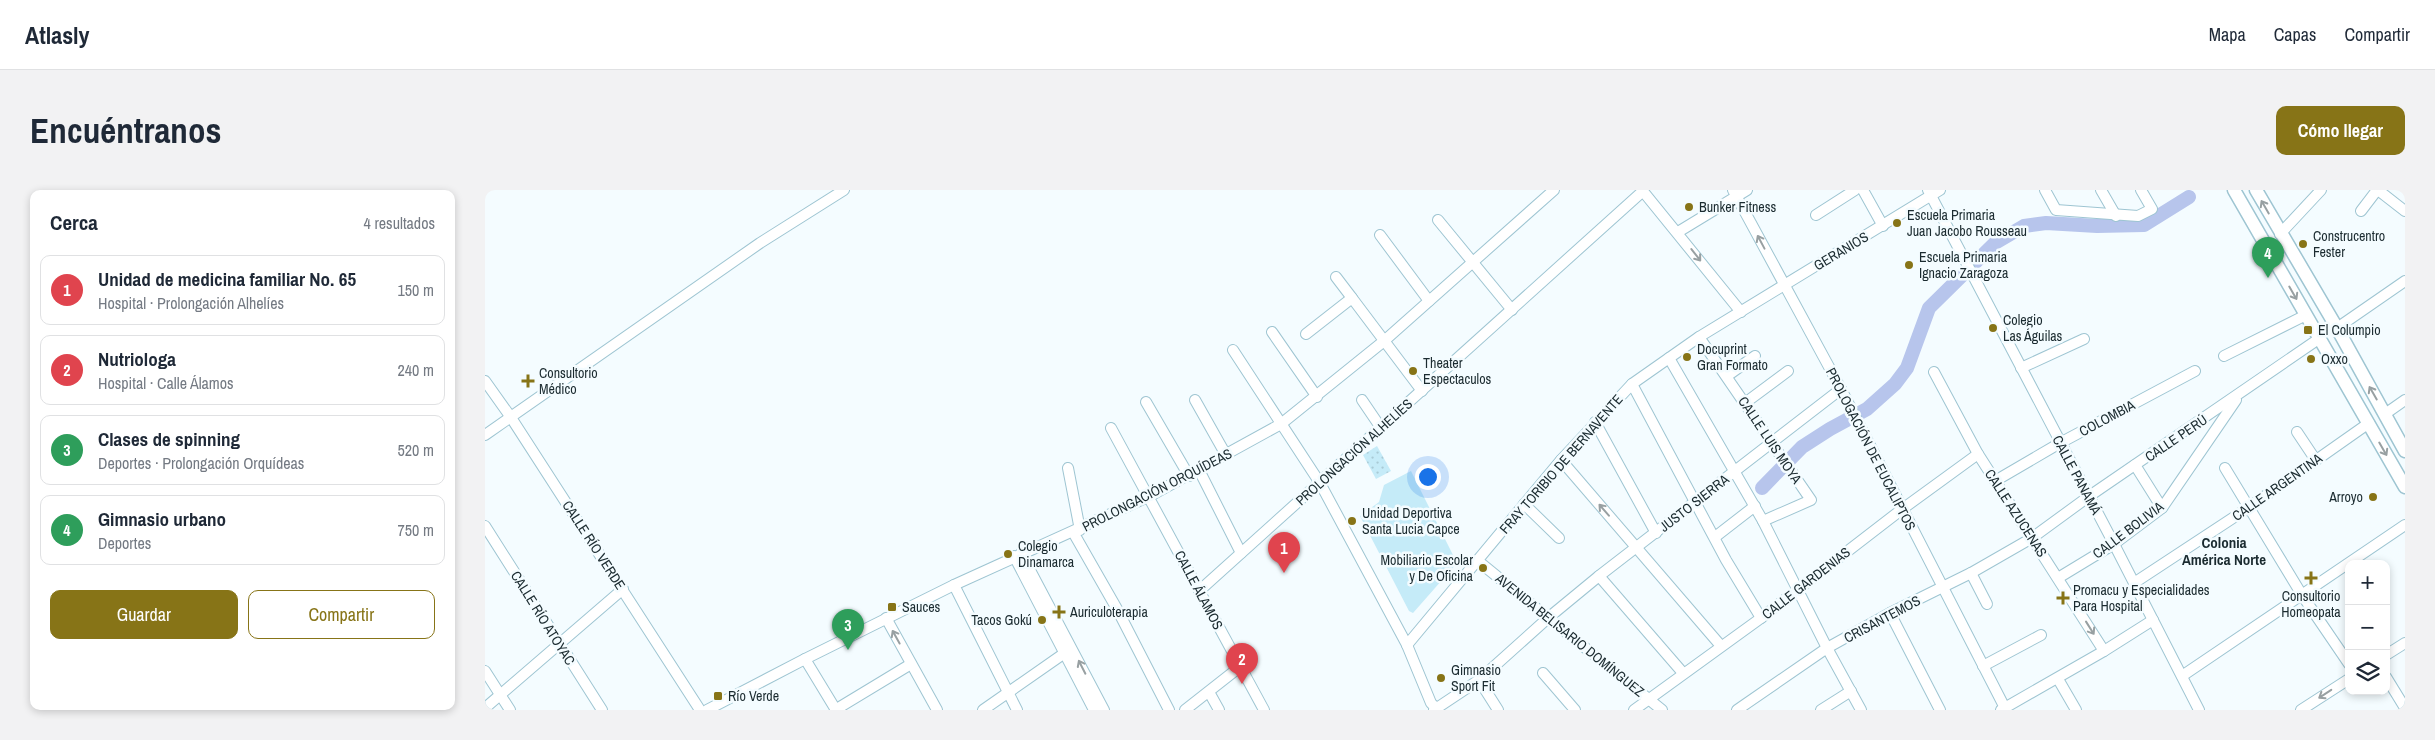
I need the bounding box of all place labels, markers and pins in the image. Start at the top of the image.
place label: Bunker Fitness [1699,198,1776,216]
marker: Bunker Fitness [1683,201,1695,213]
place label: Escuela Primaria Juan Jacobo Rousseau [1907,206,2027,240]
marker: Escuela Primaria Juan Jacobo Rousseau [1891,217,1903,229]
place label: Construcentro Fester [2313,227,2385,261]
pin: 4 [2252,237,2284,278]
marker: Construcentro Fester [2297,238,2309,250]
place label: Escuela Primaria Ignacio Zaragoza [1919,248,2009,282]
marker: Escuela Primaria Ignacio Zaragoza [1903,259,1915,271]
place label: Colegio Las Águilas [2003,311,2063,345]
place label: El Columpio [2318,321,2381,339]
marker: Colegio Las Águilas [1987,322,1999,334]
marker: El Columpio [2302,324,2314,336]
place label: Docuprint Gran Formato [1697,340,1768,374]
place label: Oxxo [2321,350,2348,368]
marker: Docuprint Gran Formato [1681,351,1693,363]
marker: Oxxo [2305,353,2317,365]
place label: Theater Espectaculos [1423,354,1492,388]
place label: Consultorio Médico [539,364,598,398]
marker: Theater Espectaculos [1407,365,1419,377]
marker: Consultorio Médico [521,374,535,388]
place label: Arroyo [2328,488,2363,506]
marker: Arroyo [2367,491,2379,503]
place label: Unidad Deportiva Santa Lucia Capce [1362,504,1460,538]
marker: Unidad Deportiva Santa Lucia Capce [1346,515,1358,527]
pin: 1 [1268,532,1300,573]
place label: Colegio Dinamarca [1018,537,1075,571]
marker: Colegio Dinamarca [1002,548,1014,560]
place label: Mobiliario Escolar y De Oficina [1380,551,1474,585]
marker: Mobiliario Escolar y De Oficina [1477,562,1489,574]
marker: Consultorio Homeopata [2304,571,2318,585]
place label: Promacu y Especialidades Para Hospital [2073,581,2210,615]
place label: Consultorio Homeopata [2281,587,2341,621]
marker: Promacu y Especialidades Para Hospital [2057,592,2069,604]
place label: Sauces [902,598,941,616]
marker: Sauces [886,601,898,613]
place label: Auriculoterapia [1069,603,1148,621]
marker: Auriculoterapia [1052,605,1066,619]
pin: 3 [832,609,864,650]
place label: Tacos Gokú [971,611,1032,629]
marker: Tacos Gokú [1036,614,1048,626]
pin: 2 [1226,643,1258,684]
place label: Gimnasio Sport Fit [1451,661,1501,695]
marker: Gimnasio Sport Fit [1435,672,1447,684]
place label: Río Verde [728,687,779,705]
marker: Río Verde [712,690,724,702]

